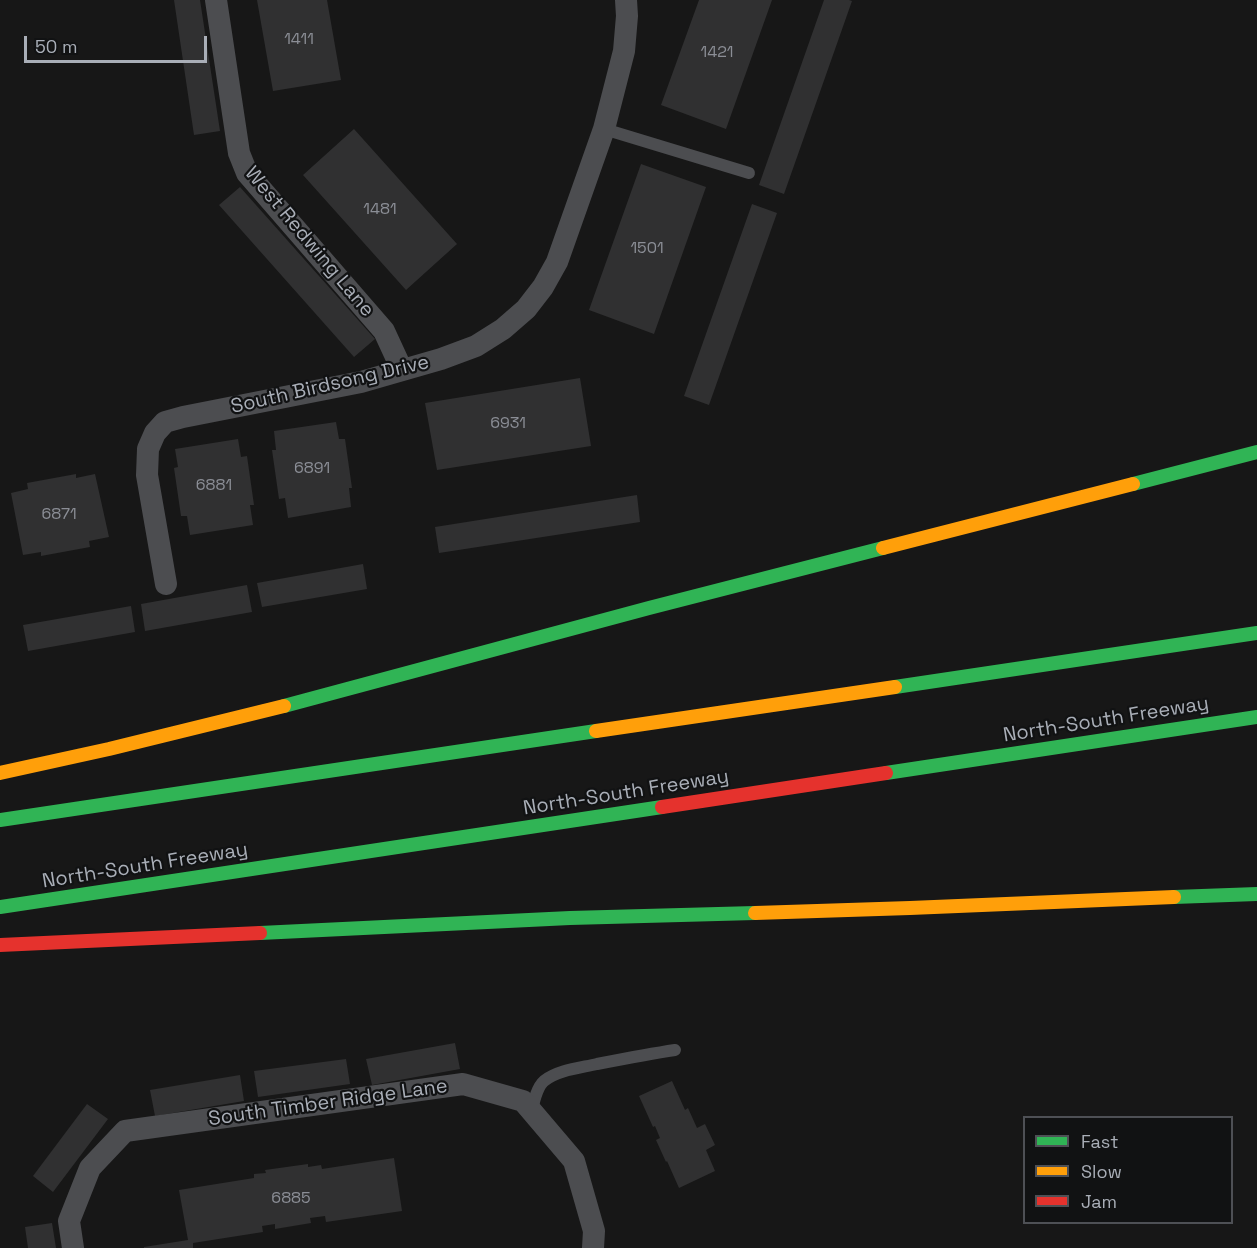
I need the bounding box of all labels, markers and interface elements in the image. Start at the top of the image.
scale bar [27,24,210,62]
house number: 1411 [284,30,314,50]
text: 50 m [35,35,77,58]
house number: 1421 [700,43,734,63]
street label: West Redwing Lane [239,162,379,322]
house number: 1481 [363,200,397,220]
house number: 1501 [630,239,664,259]
street label: South Birdsong Drive [229,351,431,419]
house number: 6931 [490,414,526,434]
house number: 6891 [294,459,330,479]
house number: 6881 [196,476,232,496]
house number: 6871 [41,505,77,525]
street label: North-South Freeway [1001,692,1211,748]
street label: North-South Freeway [521,765,731,821]
street label: North-South Freeway [40,838,250,894]
street label: South Timber Ridge Lane [207,1074,449,1132]
legend [1023,1116,1233,1224]
text: Fast [1081,1130,1118,1153]
text: Slow [1081,1160,1122,1183]
house number: 6885 [271,1189,311,1209]
text: Jam [1081,1190,1117,1213]

